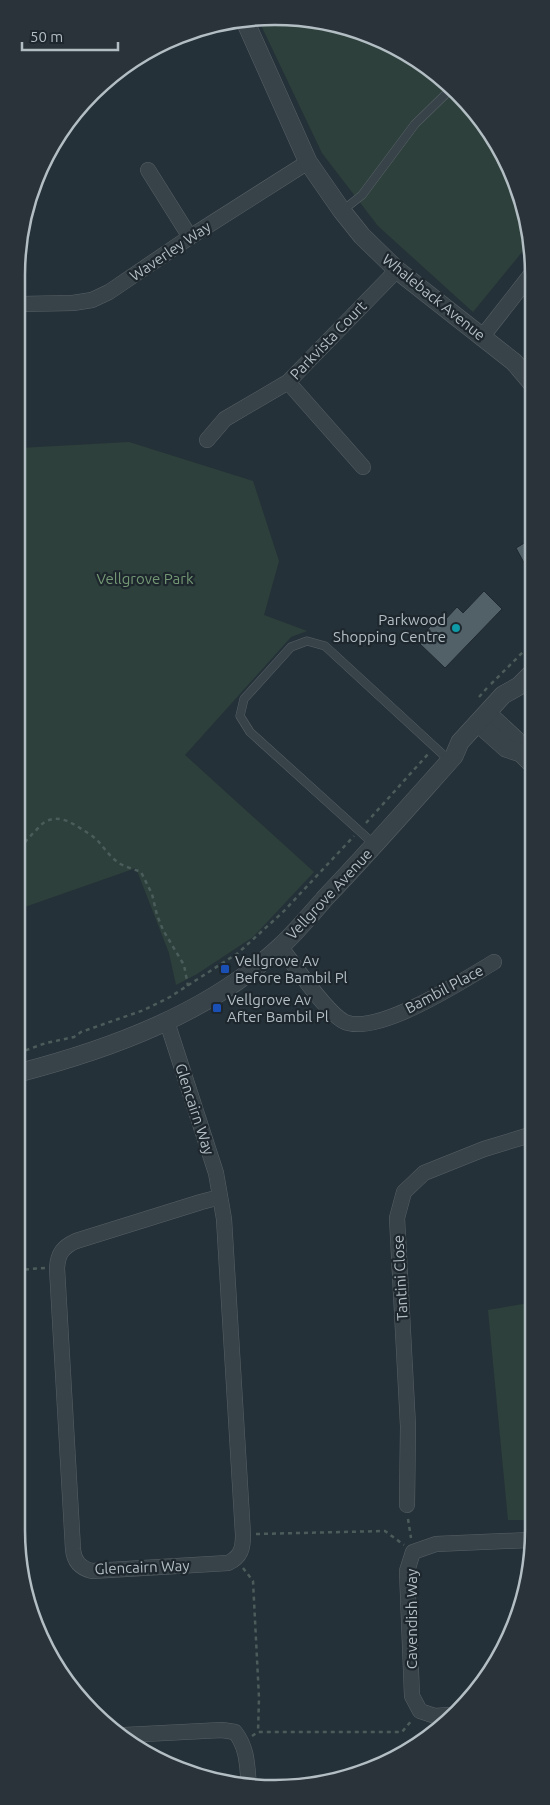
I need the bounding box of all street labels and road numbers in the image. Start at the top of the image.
street label: Waverley Way [126,218,214,284]
street label: Whaleback Avenue [379,250,489,344]
street label: Parkvista Court [286,297,370,383]
street label: Vellgrove Avenue [283,845,375,943]
street label: Bambil Place [402,961,486,1017]
street label: Glencairn Way [172,1061,218,1157]
street label: Tantini Close [389,1235,411,1321]
street label: Glencairn Way [94,1557,190,1577]
street label: Cavendish Way [403,1569,420,1669]

